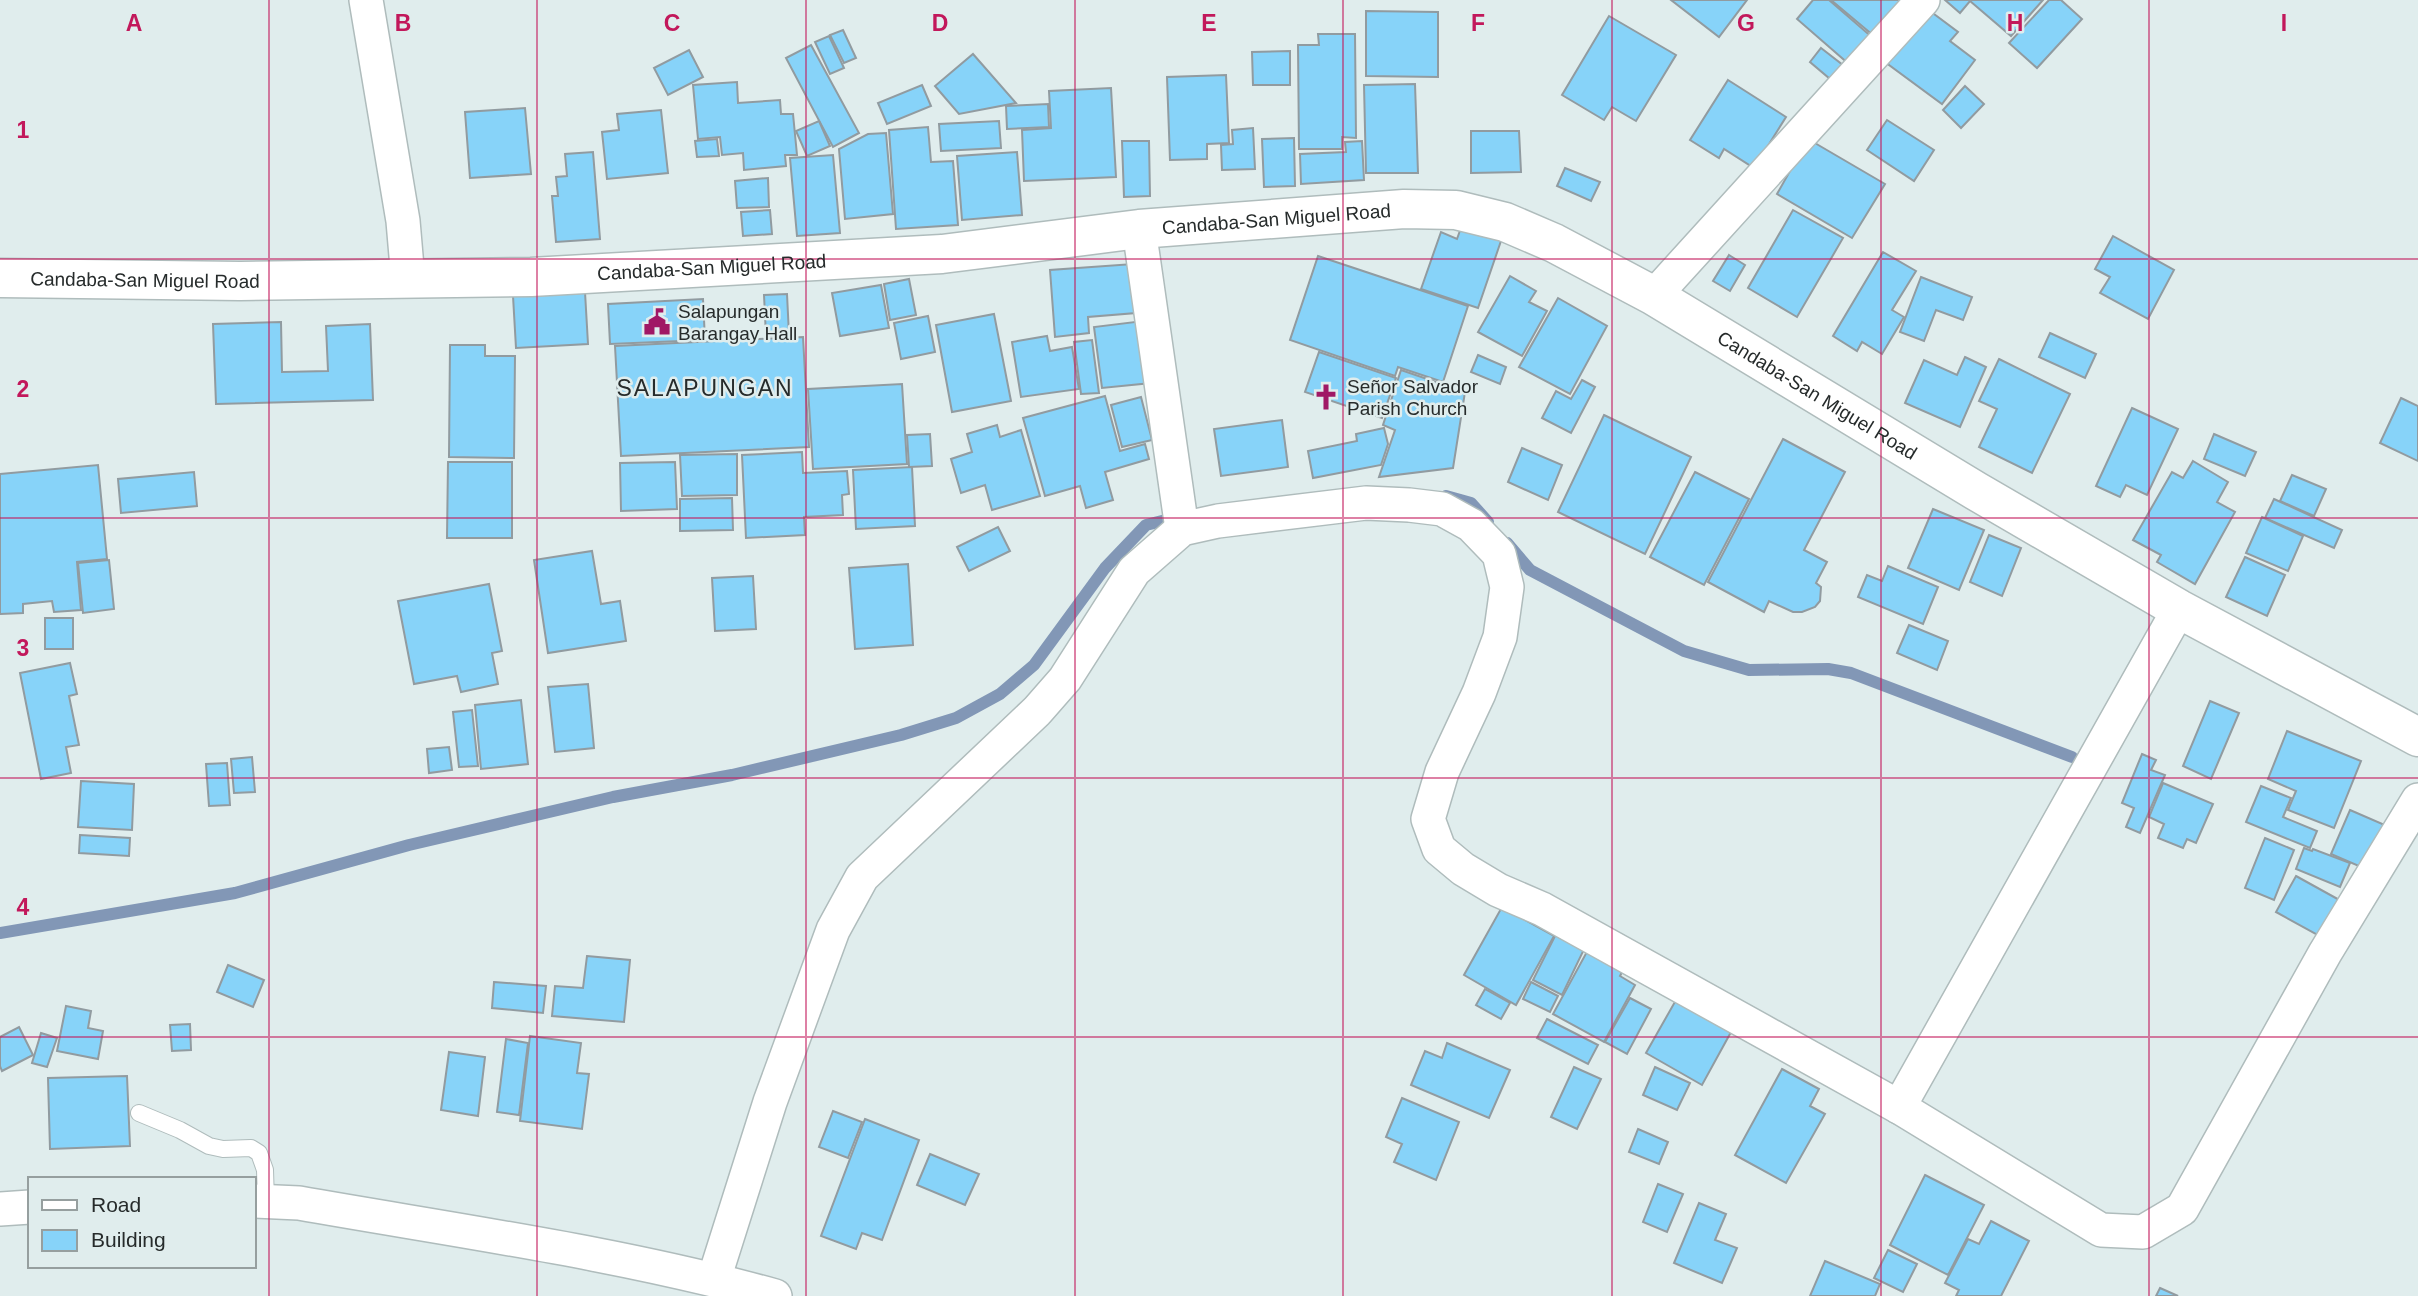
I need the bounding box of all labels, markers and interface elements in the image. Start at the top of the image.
text: A [126,10,142,36]
text: B [395,10,411,36]
text: C [664,10,680,36]
text: D [932,10,948,36]
text: E [1201,10,1217,36]
text: F [1471,10,1485,36]
text: G [1737,10,1755,36]
text: H [2007,10,2023,36]
text: I [2281,10,2287,36]
text: 1 [17,117,30,143]
street label: Candaba-San Miguel Road [1161,200,1392,238]
street label: Candaba-San Miguel Road [597,250,827,284]
street label: Candaba-San Miguel Road [30,268,260,292]
place label: Salapungan Barangay Hall [678,301,797,344]
public building icon: Salapungan Barangay Hall [642,307,672,337]
street label: Candaba-San Miguel Road [1714,327,1921,464]
district label: SALAPUNGAN [616,375,794,401]
text: 2 [17,376,29,402]
place label: Señor Salvador Parish Church [1347,376,1479,419]
church icon: Señor Salvador Parish Church [1311,382,1341,412]
text: 3 [17,635,29,661]
text: 4 [17,894,30,920]
legend [28,1177,256,1268]
text: Road [91,1193,141,1216]
text: Building [91,1228,166,1251]

